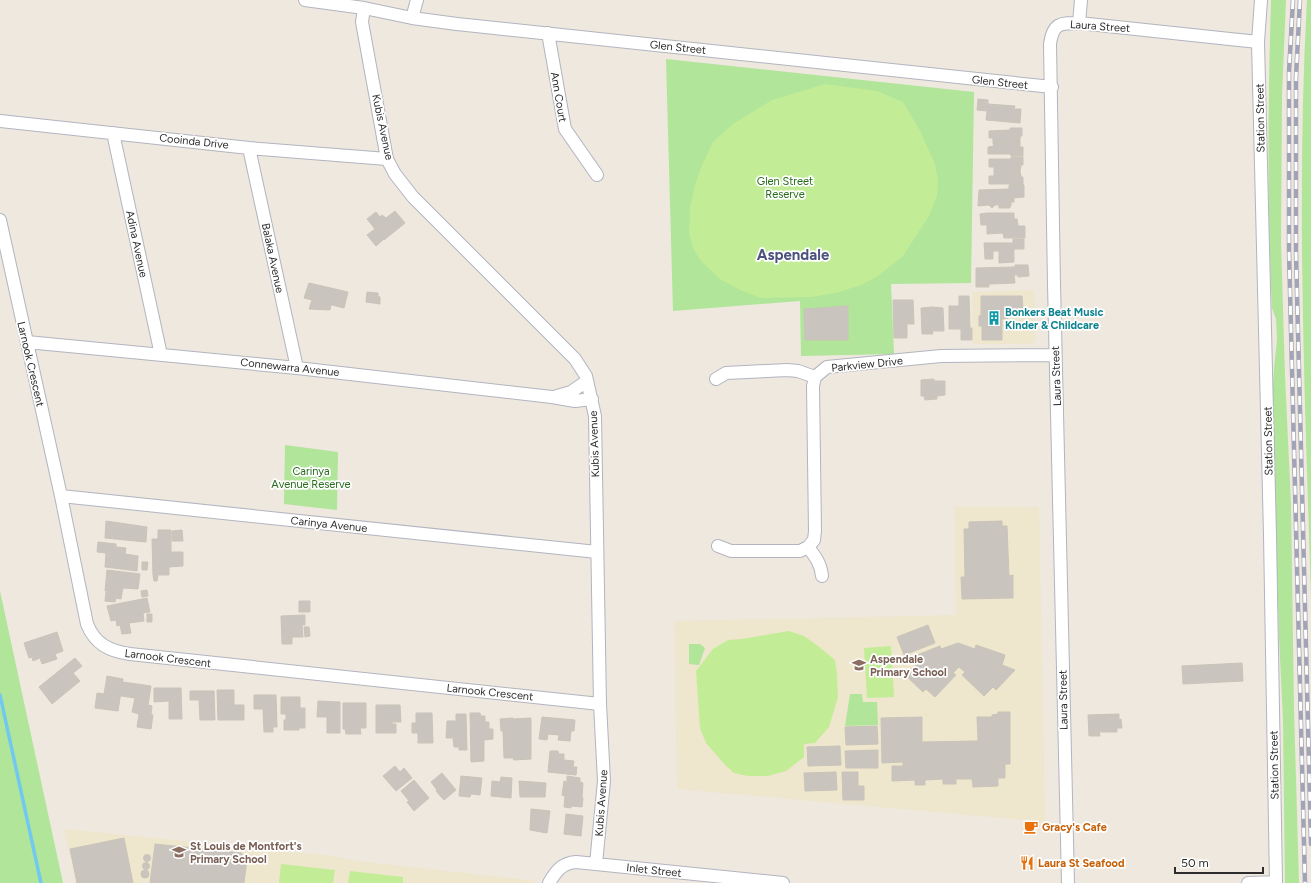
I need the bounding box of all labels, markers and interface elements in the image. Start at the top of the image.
street label: Laura Street [1069,18,1131,35]
street label: Glen Street [649,38,707,57]
street label: Ann Court [548,71,569,123]
street label: Glen Street [971,73,1029,92]
street label: Station Street [1253,83,1268,153]
street label: Kubis Avenue [369,93,396,161]
street label: Cooinda Drive [159,131,229,152]
park label: Glen Street Reserve [757,175,813,201]
street label: Adina Avenue [123,209,150,279]
street label: Balaka Avenue [259,222,286,294]
district label: Aspendale [757,246,830,264]
place label: Bonkers Beat Music Kinder & Childcare [1005,306,1103,332]
building icon: Bonkers Beat Music Kinder & Childcare [986,310,1002,326]
street label: Larnook Crescent [14,320,47,408]
street label: Laura Street [1049,346,1064,406]
street label: Parkview Drive [831,354,903,375]
street label: Connewarra Avenue [240,356,340,379]
street label: Station Street [1261,406,1276,476]
street label: Kubis Avenue [587,410,602,478]
park label: Carinya Avenue Reserve [271,465,351,491]
street label: Carinya Avenue [290,514,368,535]
street label: Larnook Crescent [124,647,212,670]
place label: Aspendale Primary School [870,653,947,679]
school or university icon: Aspendale Primary School [851,657,867,673]
street label: Laura Street [1056,670,1071,730]
street label: Larnook Crescent [446,681,534,704]
street label: Station Street [1267,730,1282,800]
street label: Kubis Avenue [593,769,610,837]
cafe icon: Gracy's Cafe [1023,819,1039,835]
place label: Gracy's Cafe [1042,821,1107,834]
place label: St Louis de Montfort's Primary School [190,840,302,866]
school or university icon: St Louis de Montfort's Primary School [171,844,187,860]
scale bar [1175,849,1263,875]
restaurant icon: Laura St Seafood [1019,855,1035,871]
text: 50 m [1181,856,1209,870]
place label: Laura St Seafood [1038,857,1125,870]
street label: Inlet Street [626,861,682,880]

